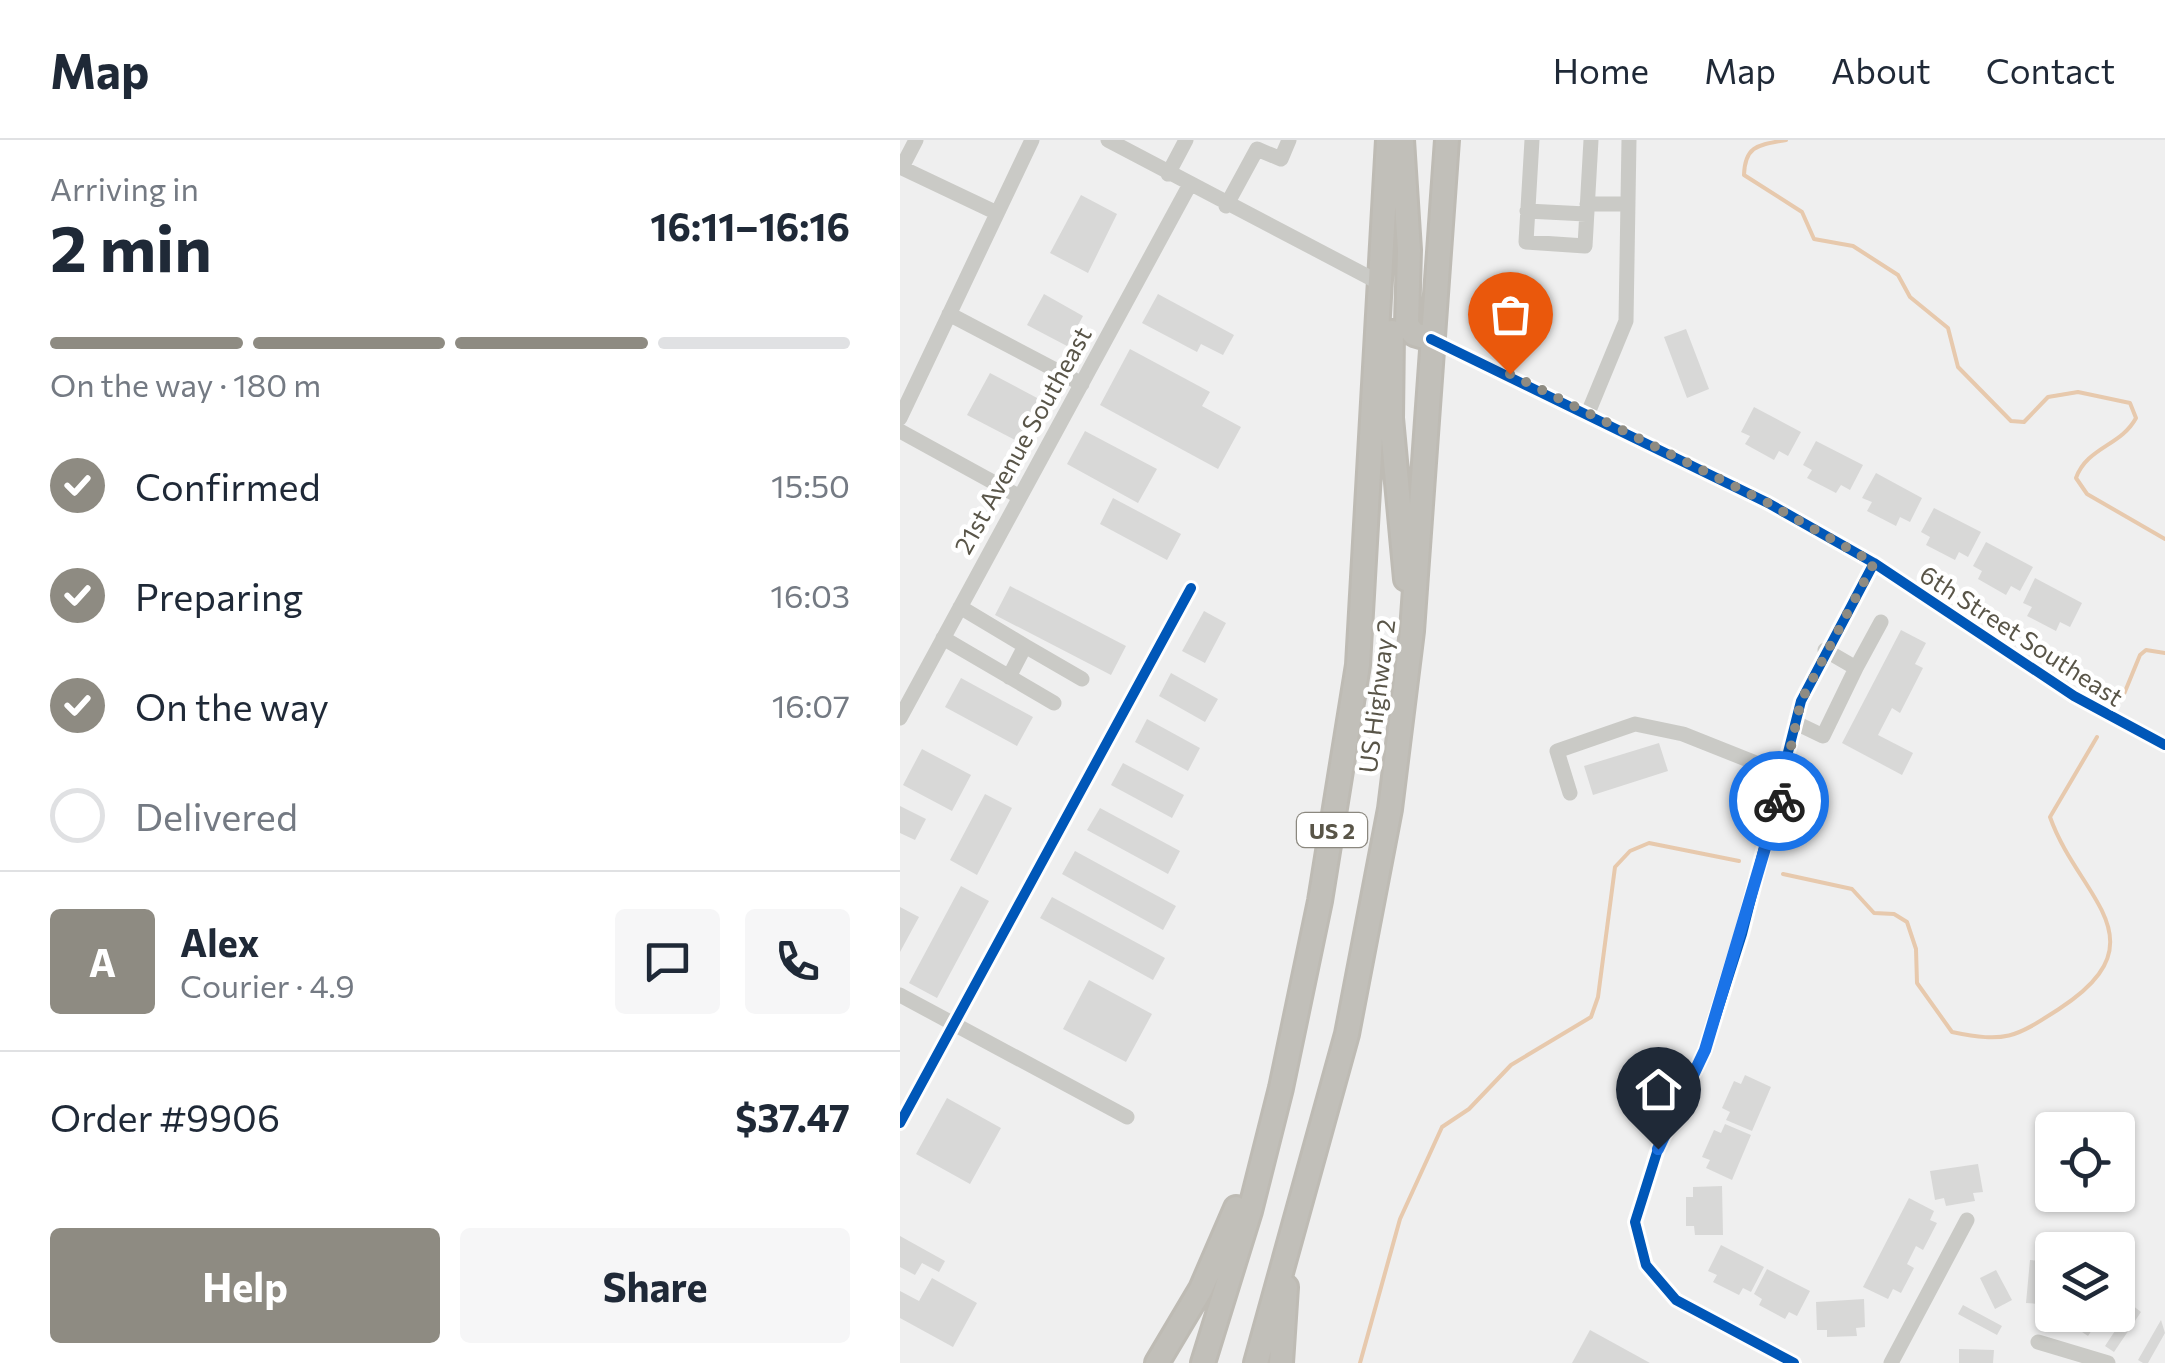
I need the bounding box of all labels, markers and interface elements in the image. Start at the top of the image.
text: Map [50,40,149,99]
text: Home [1553,48,1649,91]
text: Map [1704,48,1776,91]
text: About [1831,48,1931,91]
text: Contact [1986,48,2115,91]
text: Arriving in [50,168,199,208]
text: 16:11–16:16 [650,202,850,249]
text: 2 min [50,206,212,285]
pin [1468,272,1553,375]
icon: bag [1483,287,1538,342]
street label: 21st Avenue Southeast [947,321,1097,559]
text: On the way · 180 m [50,364,321,404]
icon: check [50,458,105,513]
text: Confirmed [135,462,321,509]
text: 15:50 [771,465,850,505]
street label: 6th Street Southeast [1915,558,2129,712]
icon: check [50,568,105,623]
text: Preparing [135,572,303,619]
text: 16:03 [770,575,850,615]
street label: US Highway 2 [1352,617,1400,775]
icon: check [50,678,105,733]
text: On the way [135,682,329,729]
text: 16:07 [772,685,850,725]
courier [1729,751,1829,851]
icon: bike [1752,774,1807,829]
text: Delivered [135,792,298,839]
road number: US 2 [1297,813,1367,847]
button: chat [615,909,720,1014]
button: phone [745,909,850,1014]
text: Alex [180,918,259,965]
text: A [89,938,116,985]
text: Courier · 4.9 [180,965,355,1005]
pin [1616,1047,1701,1150]
icon: home [1631,1062,1686,1117]
text: Order #9906 [50,1093,280,1140]
text: $37.47 [735,1093,850,1140]
map controls [2035,1112,2135,1332]
button: locate [2035,1112,2135,1212]
button: Help [50,1228,440,1343]
button: Share [460,1228,850,1343]
button: layers [2035,1232,2135,1332]

